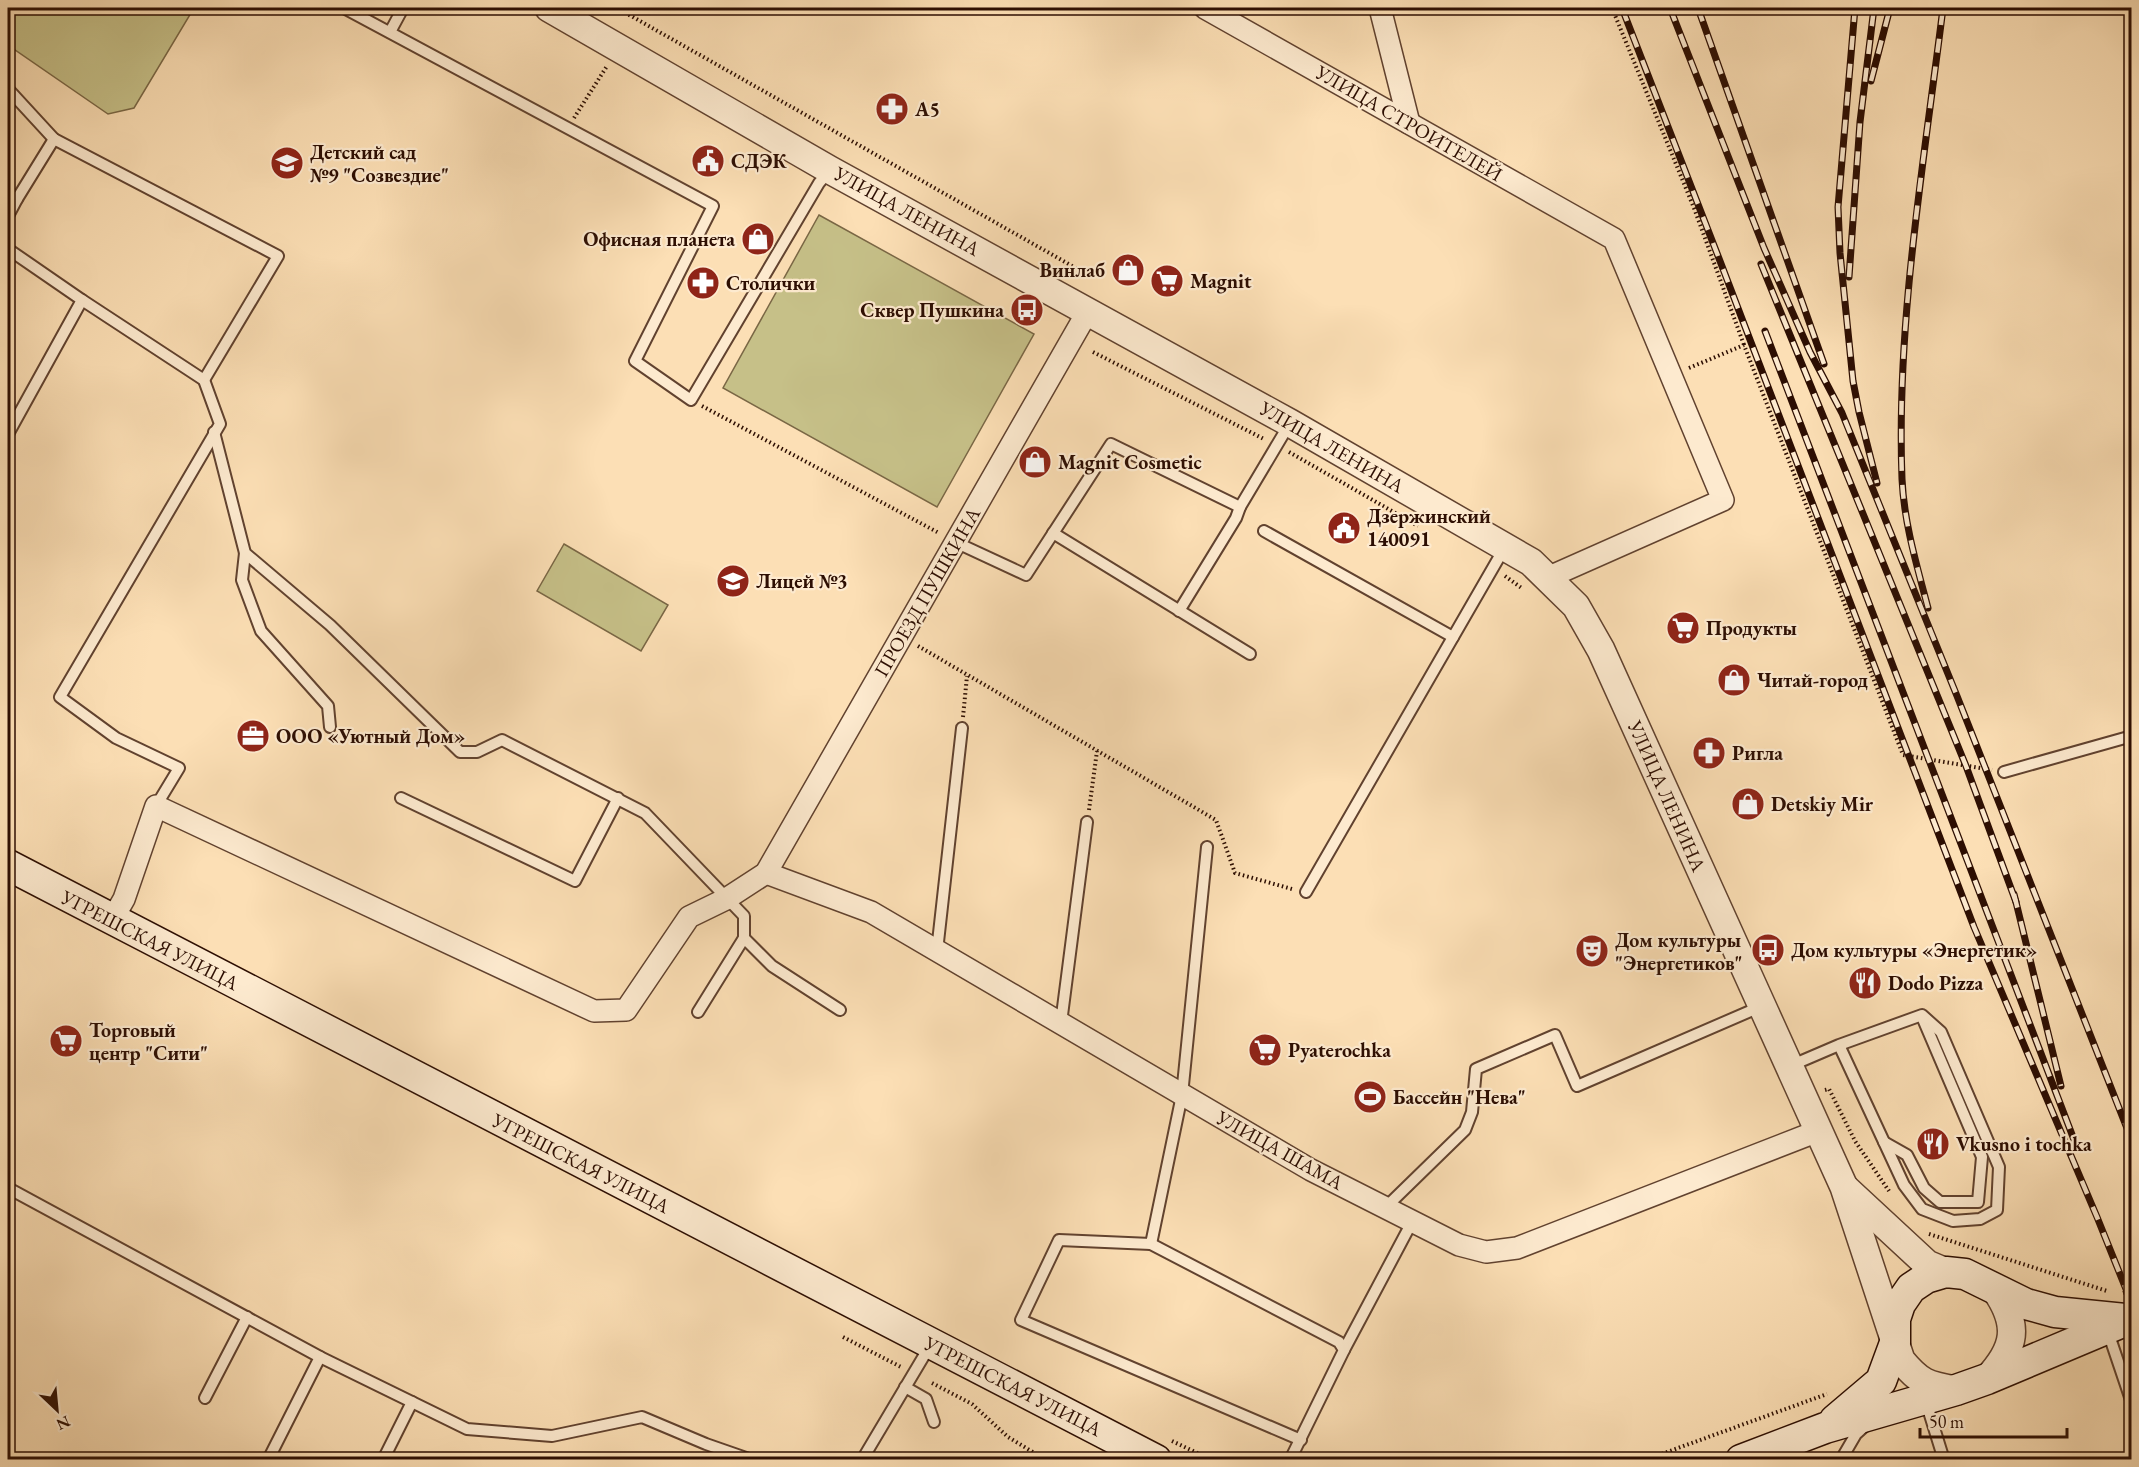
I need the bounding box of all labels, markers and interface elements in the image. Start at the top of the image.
street label: УЛИЦА СТРОИТЕЛЕЙ [1310,58,1507,187]
pharmacy icon: А5 [874,91,910,127]
place label: А5 [914,96,940,122]
place label: Детский сад №9 "Созвездие" [310,139,449,188]
public building icon: СДЭК [690,143,726,179]
school or university icon: Детский сад №9 "Созвездие" [269,145,305,181]
place label: СДЭК [731,148,787,174]
street label: УЛИЦА ЛЕНИНА [829,160,985,262]
shop icon: Офисная планета [740,221,776,257]
place label: Офисная планета [583,226,735,252]
shop icon: Винлаб [1110,252,1146,288]
place label: Винлаб [1039,257,1105,283]
supermarket icon: Magnit [1149,263,1185,299]
pharmacy icon: Столички [685,265,721,301]
place label: Magnit [1190,268,1252,294]
place label: Столички [726,270,816,296]
bus stop icon: Сквер Пушкина [1009,292,1045,328]
place label: Сквер Пушкина [860,297,1004,323]
street label: УЛИЦА ЛЕНИНА [1254,395,1409,499]
shop icon: Magnit Cosmetic [1017,444,1053,480]
place label: Magnit Cosmetic [1058,449,1202,475]
street label: ПРОЕЗД ПУШКИНА [868,502,986,681]
place label: Дзержинский 140091 [1367,503,1491,552]
public building icon: Дзержинский 140091 [1326,510,1362,546]
school or university icon: Лицей №3 [715,563,751,599]
place label: Лицей №3 [756,568,848,594]
supermarket icon: Продукты [1665,610,1701,646]
place label: Продукты [1706,615,1797,641]
shop icon: Читай-город [1716,662,1752,698]
place label: Читай-город [1757,667,1869,693]
street label: УЛИЦА ЛЕНИНА [1622,715,1712,876]
office icon: ООО «Уютный Дом» [235,718,271,754]
place label: ООО «Уютный Дом» [276,723,465,749]
pharmacy icon: Ригла [1691,735,1727,771]
place label: Ригла [1732,740,1783,766]
shop icon: Detskiy Mir [1730,786,1766,822]
place label: Detskiy Mir [1771,791,1874,817]
street label: УГРЕШСКАЯ УЛИЦА [56,884,243,996]
place label: Дом культуры "Энергетиков" [1615,927,1743,976]
bus stop icon: Дом культуры «Энергетик» [1750,932,1786,968]
theatre icon: Дом культуры "Энергетиков" [1574,933,1610,969]
place label: Дом культуры «Энергетик» [1791,937,2037,963]
restaurant icon: Dodo Pizza [1847,965,1883,1001]
place label: Dodo Pizza [1888,970,1983,996]
place label: Торговый центр "Сити" [89,1017,208,1066]
supermarket icon: Торговый центр "Сити" [48,1023,84,1059]
supermarket icon: Pyaterochka [1247,1032,1283,1068]
place label: Pyaterochka [1288,1037,1391,1063]
sports icon: Бассейн "Нева" [1352,1079,1388,1115]
place label: Бассейн "Нева" [1393,1084,1526,1110]
street label: УЛИЦА ШАМА [1211,1104,1348,1196]
street label: УГРЕШСКАЯ УЛИЦА [487,1107,674,1219]
restaurant icon: Vkusno i tochka [1915,1126,1951,1162]
place label: Vkusno i tochka [1956,1131,2092,1157]
street label: УГРЕШСКАЯ УЛИЦА [919,1330,1106,1442]
north arrow [27,1380,87,1440]
scale bar [1920,1401,2067,1439]
text: 50 m [1929,1410,1964,1433]
text: N [53,1411,74,1435]

